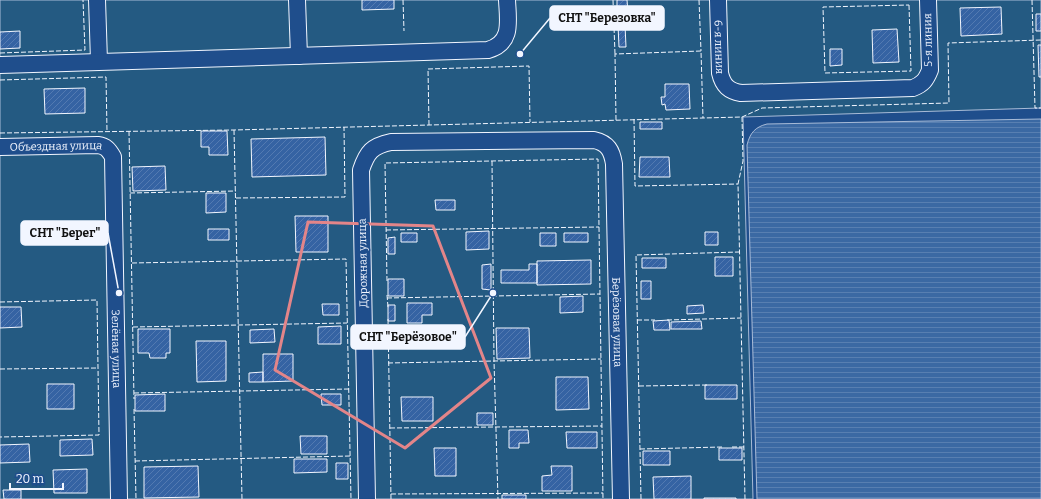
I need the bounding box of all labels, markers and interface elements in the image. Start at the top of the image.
callout: СНТ "Березовка" [550,6,664,30]
text: СНТ "Березовка" [558,11,656,25]
street label: 5-я линия [921,13,935,67]
street label: 6-я линия [712,20,727,74]
street label: Объездная улица [10,138,104,153]
street label: Дорожная улица [356,218,370,308]
callout: СНТ "Берег" [21,221,108,245]
text: СНТ "Берег" [30,226,100,240]
street label: Берёзовая улица [610,277,625,367]
street label: Зелёная улица [109,309,124,388]
callout: СНТ "Берёзовое" [351,325,465,349]
text: СНТ "Берёзовое" [359,330,457,344]
scale bar [10,465,63,491]
text: 20 m [16,472,45,486]

